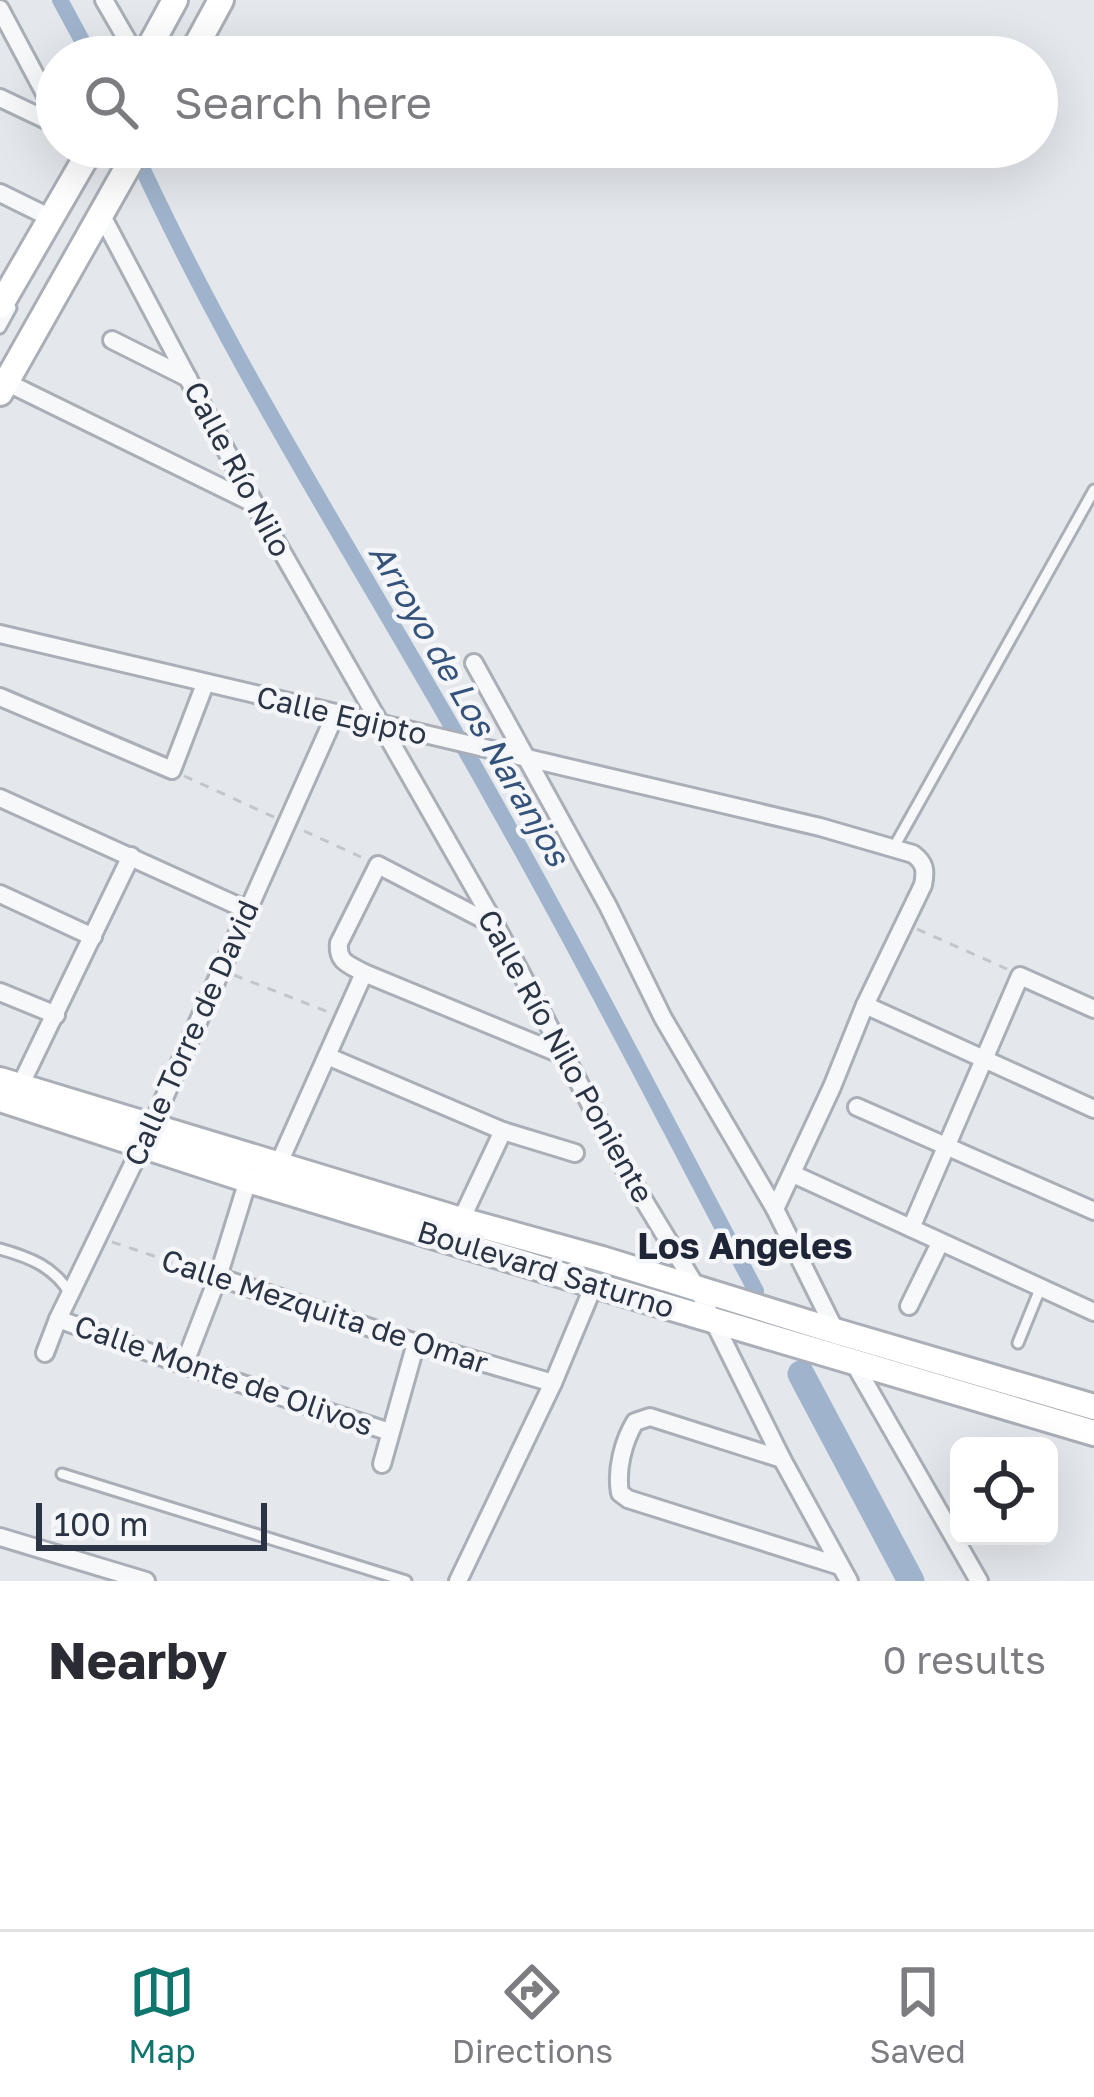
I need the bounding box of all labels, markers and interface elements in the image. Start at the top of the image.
search box [36,36,1058,168]
icon: search [78,69,144,135]
text: Search here [174,75,432,129]
street label: Calle Río Nilo [177,375,299,563]
water label: Arroyo de Los Naranjos [362,536,579,873]
street label: Calle Egipto [253,678,431,752]
street label: Calle Torre de David [116,895,266,1171]
street label: Calle Río Nilo Poniente [470,903,662,1209]
street label: Boulevard Saturno [413,1213,679,1325]
district label: Los Angeles [637,1224,853,1267]
street label: Calle Mezquita de Omar [157,1241,493,1381]
street label: Calle Monte de Olivos [70,1307,378,1443]
map controls [950,1437,1058,1545]
button: locate [950,1437,1058,1545]
scale bar [36,1497,267,1550]
text: 100 m [54,1504,148,1543]
text: Nearby [48,1629,227,1690]
text: 0 results [882,1636,1046,1683]
tab: Map [128,1959,196,2070]
tab: Directions [452,1959,613,2070]
tab: Saved [869,1959,966,2070]

